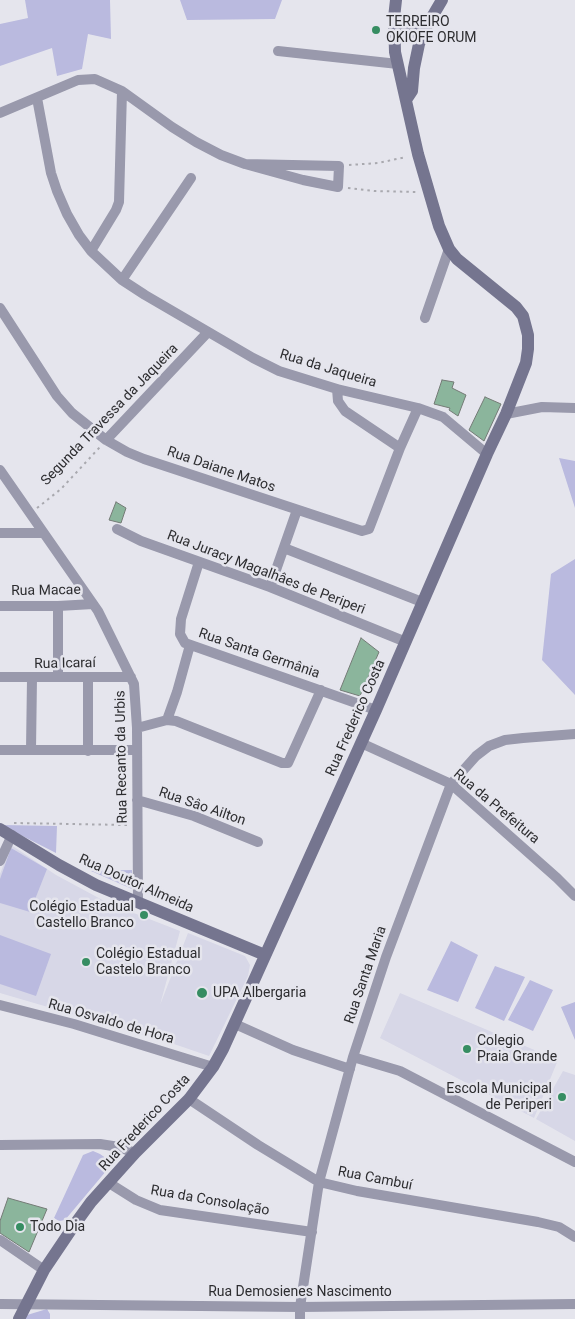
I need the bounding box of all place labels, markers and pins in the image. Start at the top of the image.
place label: TERREIRO OKIOFE ORUM [386,14,477,46]
marker: TERREIRO OKIOFE ORUM [370,24,382,36]
place label: Colégio Estadual Castello Branco [29,899,134,932]
marker: Colégio Estadual Castello Branco [138,909,150,921]
place label: Colégio Estadual Castelo Branco [96,946,201,979]
marker: Colégio Estadual Castelo Branco [80,956,92,968]
place label: UPA Albergaria [213,985,306,1001]
marker: UPA Albergaria [195,986,209,1000]
place label: Colegio Praia Grande [477,1033,557,1066]
marker: Colegio Praia Grande [461,1043,473,1055]
place label: Escola Municipal de Periperi [446,1081,552,1114]
marker: Escola Municipal de Periperi [556,1091,568,1103]
place label: Todo Dia [30,1219,85,1235]
marker: Todo Dia [14,1221,26,1233]

